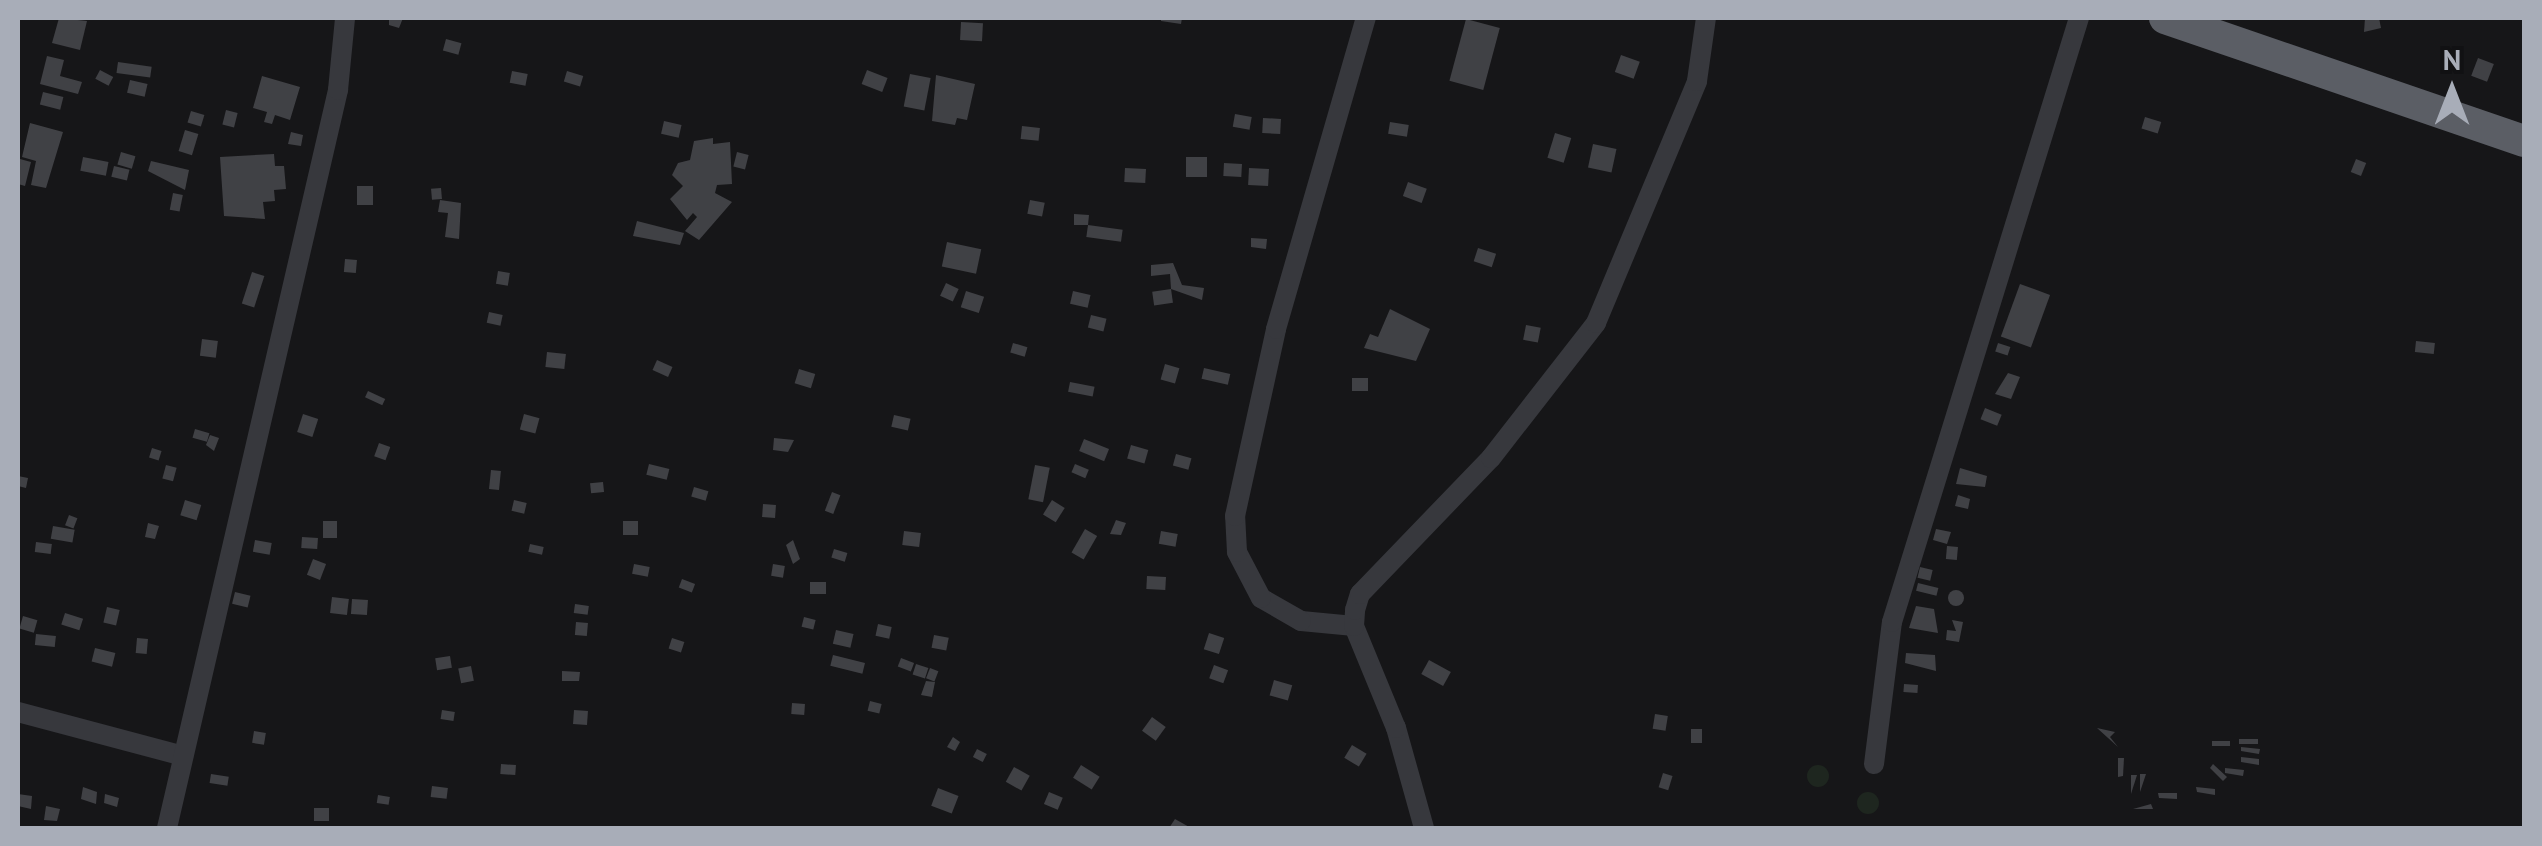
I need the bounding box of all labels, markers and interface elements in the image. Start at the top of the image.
north arrow [2402,40,2502,140]
text: N [2443,41,2461,78]

